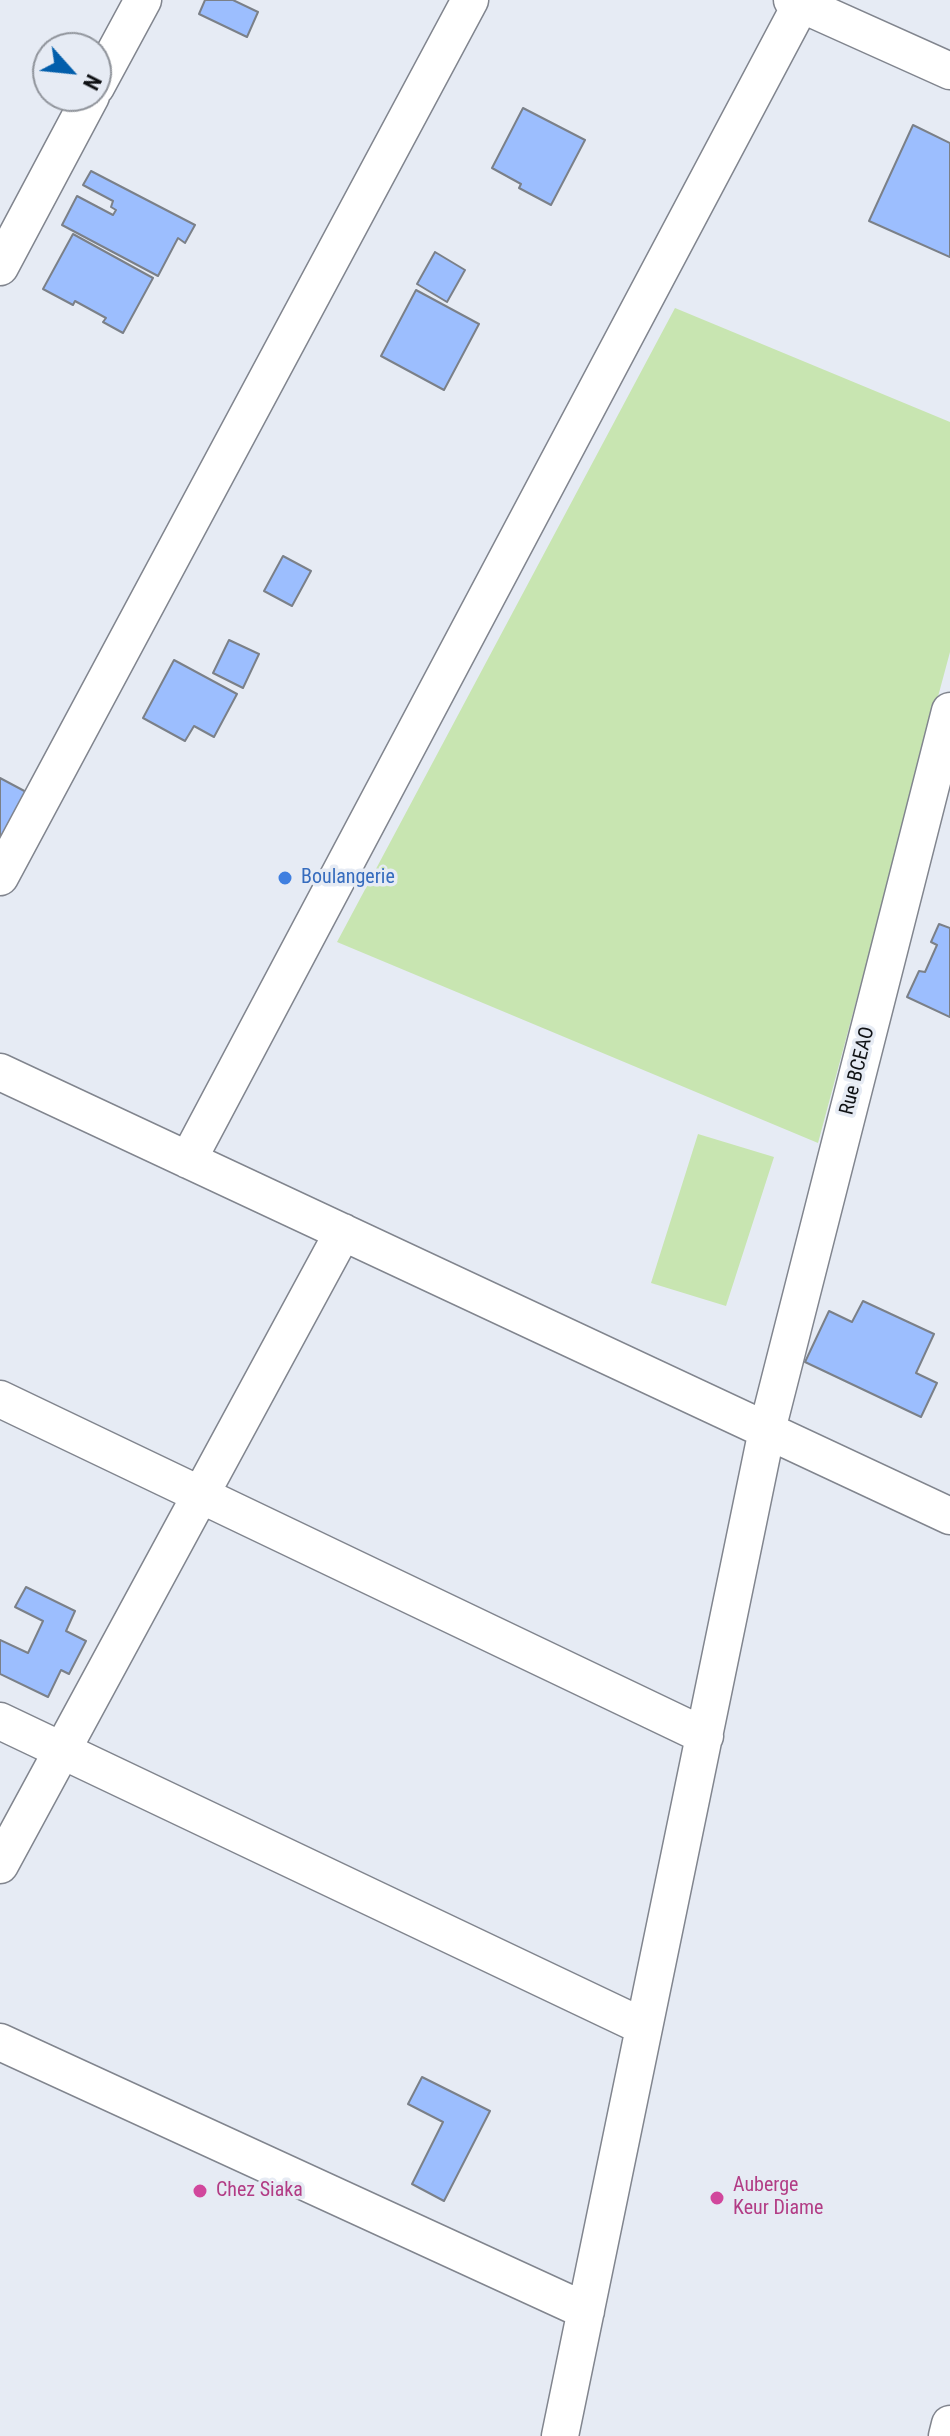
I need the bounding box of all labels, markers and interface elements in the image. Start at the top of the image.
north arrow [32,32,112,112]
text: N [78,71,106,94]
place label: Boulangerie [301,866,395,890]
marker: Boulangerie [276,869,294,887]
street label: Rue BCEAO [835,1024,881,1118]
place label: Auberge Keur Diame [733,2174,823,2221]
place label: Chez Siaka [216,2179,303,2203]
marker: Chez Siaka [191,2182,209,2200]
marker: Auberge Keur Diame [708,2189,726,2207]

